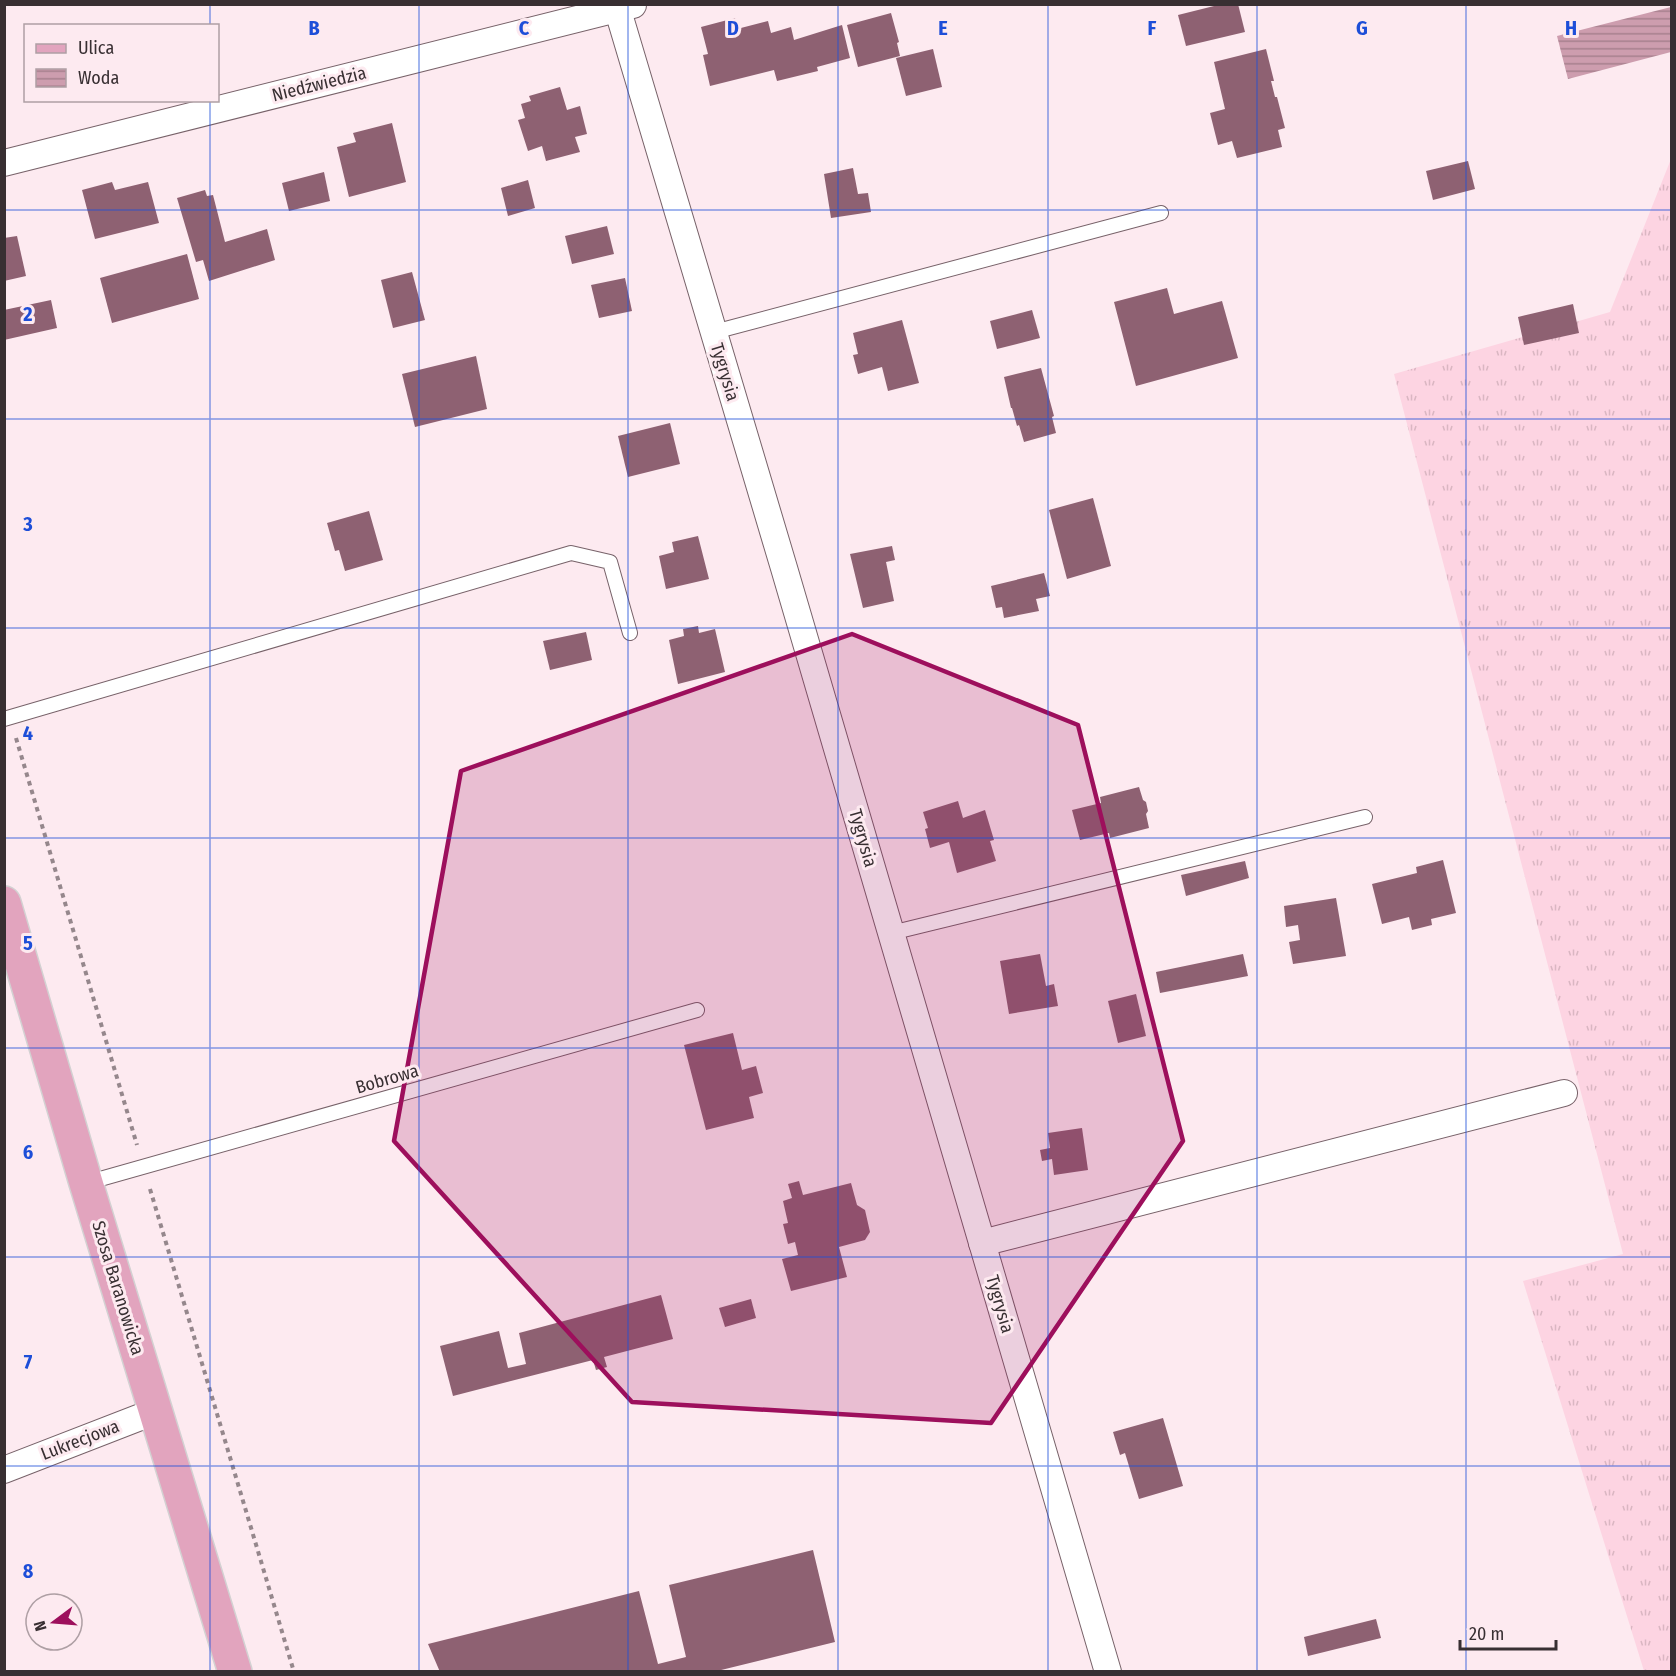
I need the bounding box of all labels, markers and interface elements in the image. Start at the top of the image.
text: B [308,16,320,40]
text: C [519,16,530,40]
text: D [727,16,739,40]
text: E [938,16,948,40]
text: F [1148,16,1157,40]
text: G [1356,16,1368,40]
text: H [1565,16,1577,40]
legend [24,24,219,102]
text: Ulica [78,37,114,59]
street label: Niedźwiedzia [270,62,369,106]
text: Woda [78,67,119,89]
text: 2 [22,302,33,326]
street label: Tygrysia [706,340,744,404]
text: 3 [22,512,33,536]
text: 4 [23,721,33,745]
street label: Tygrysia [844,806,882,870]
text: 5 [23,931,33,955]
street label: Bobrowa [353,1059,421,1098]
text: 6 [23,1140,33,1164]
street label: Szosa Baranowicka [87,1218,149,1358]
street label: Tygrysia [981,1272,1019,1336]
text: 7 [24,1350,33,1374]
street label: Lukrecjowa [38,1415,123,1465]
text: 8 [23,1559,34,1583]
north arrow [24,1592,84,1652]
scale bar [1460,1613,1556,1651]
text: N [30,1619,51,1633]
text: 20 m [1469,1623,1504,1645]

